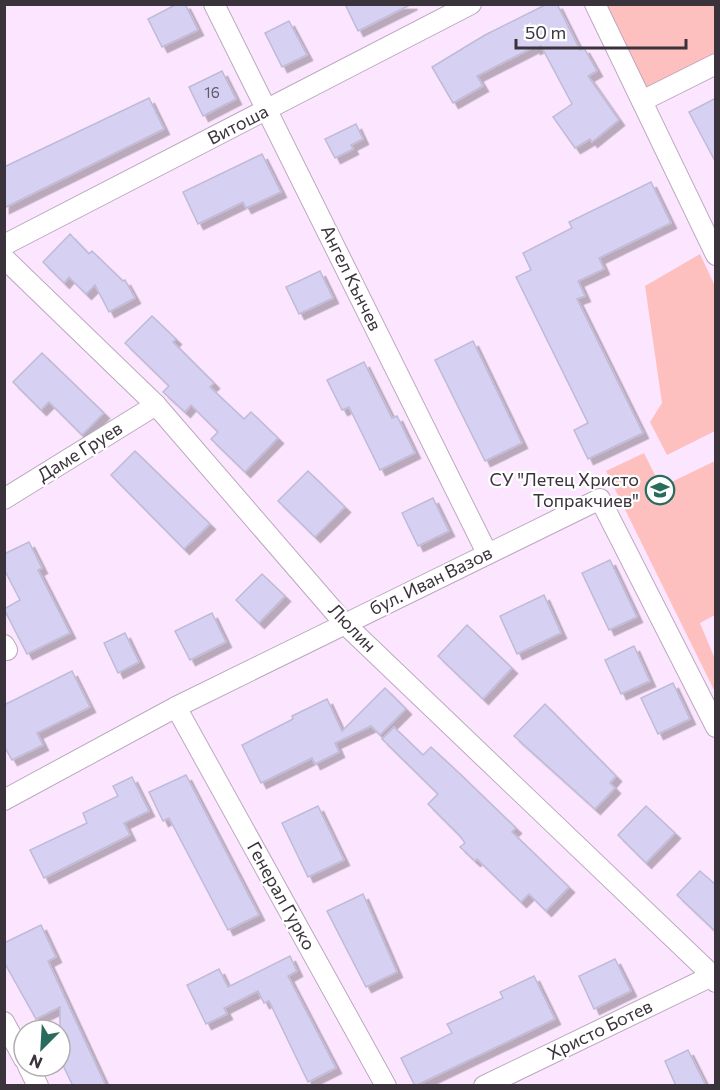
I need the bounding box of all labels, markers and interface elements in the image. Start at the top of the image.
scale bar [516,12,686,50]
text: 50 m [525,21,566,43]
house number: 16 [204,83,220,101]
street label: Витоша [203,99,272,149]
street label: Ангел Кънчев [317,221,387,334]
street label: Даме Груев [33,416,126,486]
place label: СУ "Летец Христо Топракчиев" [490,468,639,511]
school or university icon: СУ "Летец Христо Топракчиев" [644,474,676,506]
street label: бул. Иван Вазов [366,541,495,619]
street label: Люлин [324,598,381,656]
street label: Генерал Гурко [243,837,321,954]
street label: Христо Ботев [544,994,656,1064]
north arrow [12,1018,72,1078]
text: N [26,1051,45,1073]

